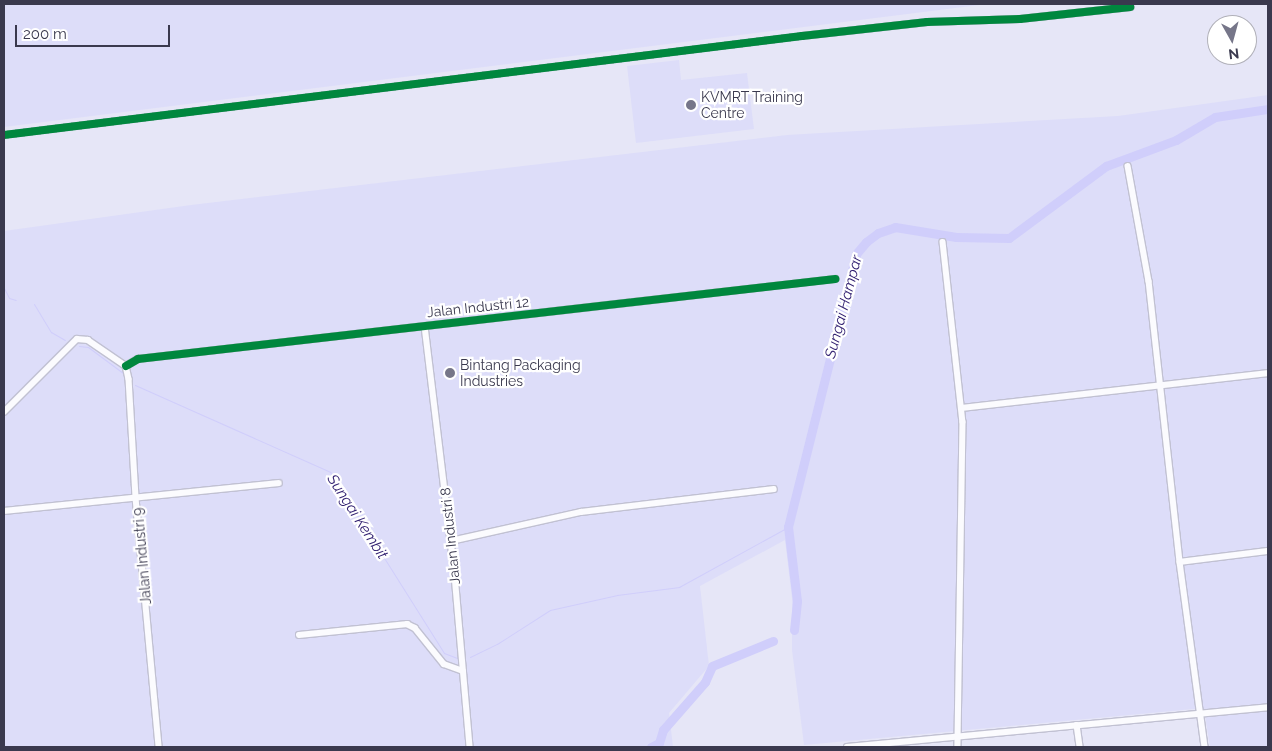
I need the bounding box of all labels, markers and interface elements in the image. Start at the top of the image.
scale bar [18,15,172,47]
north arrow [1207,15,1257,65]
text: 200 m [23,25,67,43]
text: N [1227,45,1240,62]
place label: KVMRT Training Centre [701,89,804,121]
marker: KVMRT Training Centre [685,99,697,111]
water label: Sungai Hampar [822,253,866,361]
street label: Jalan Industri 12 [426,293,530,321]
place label: Bintang Packaging Industries [460,357,581,390]
marker: Bintang Packaging Industries [444,367,456,379]
water label: Sungai Kembit [323,471,391,563]
street label: Jalan Industri 8 [437,487,463,585]
street label: Jalan Industri 9 [129,507,155,605]

